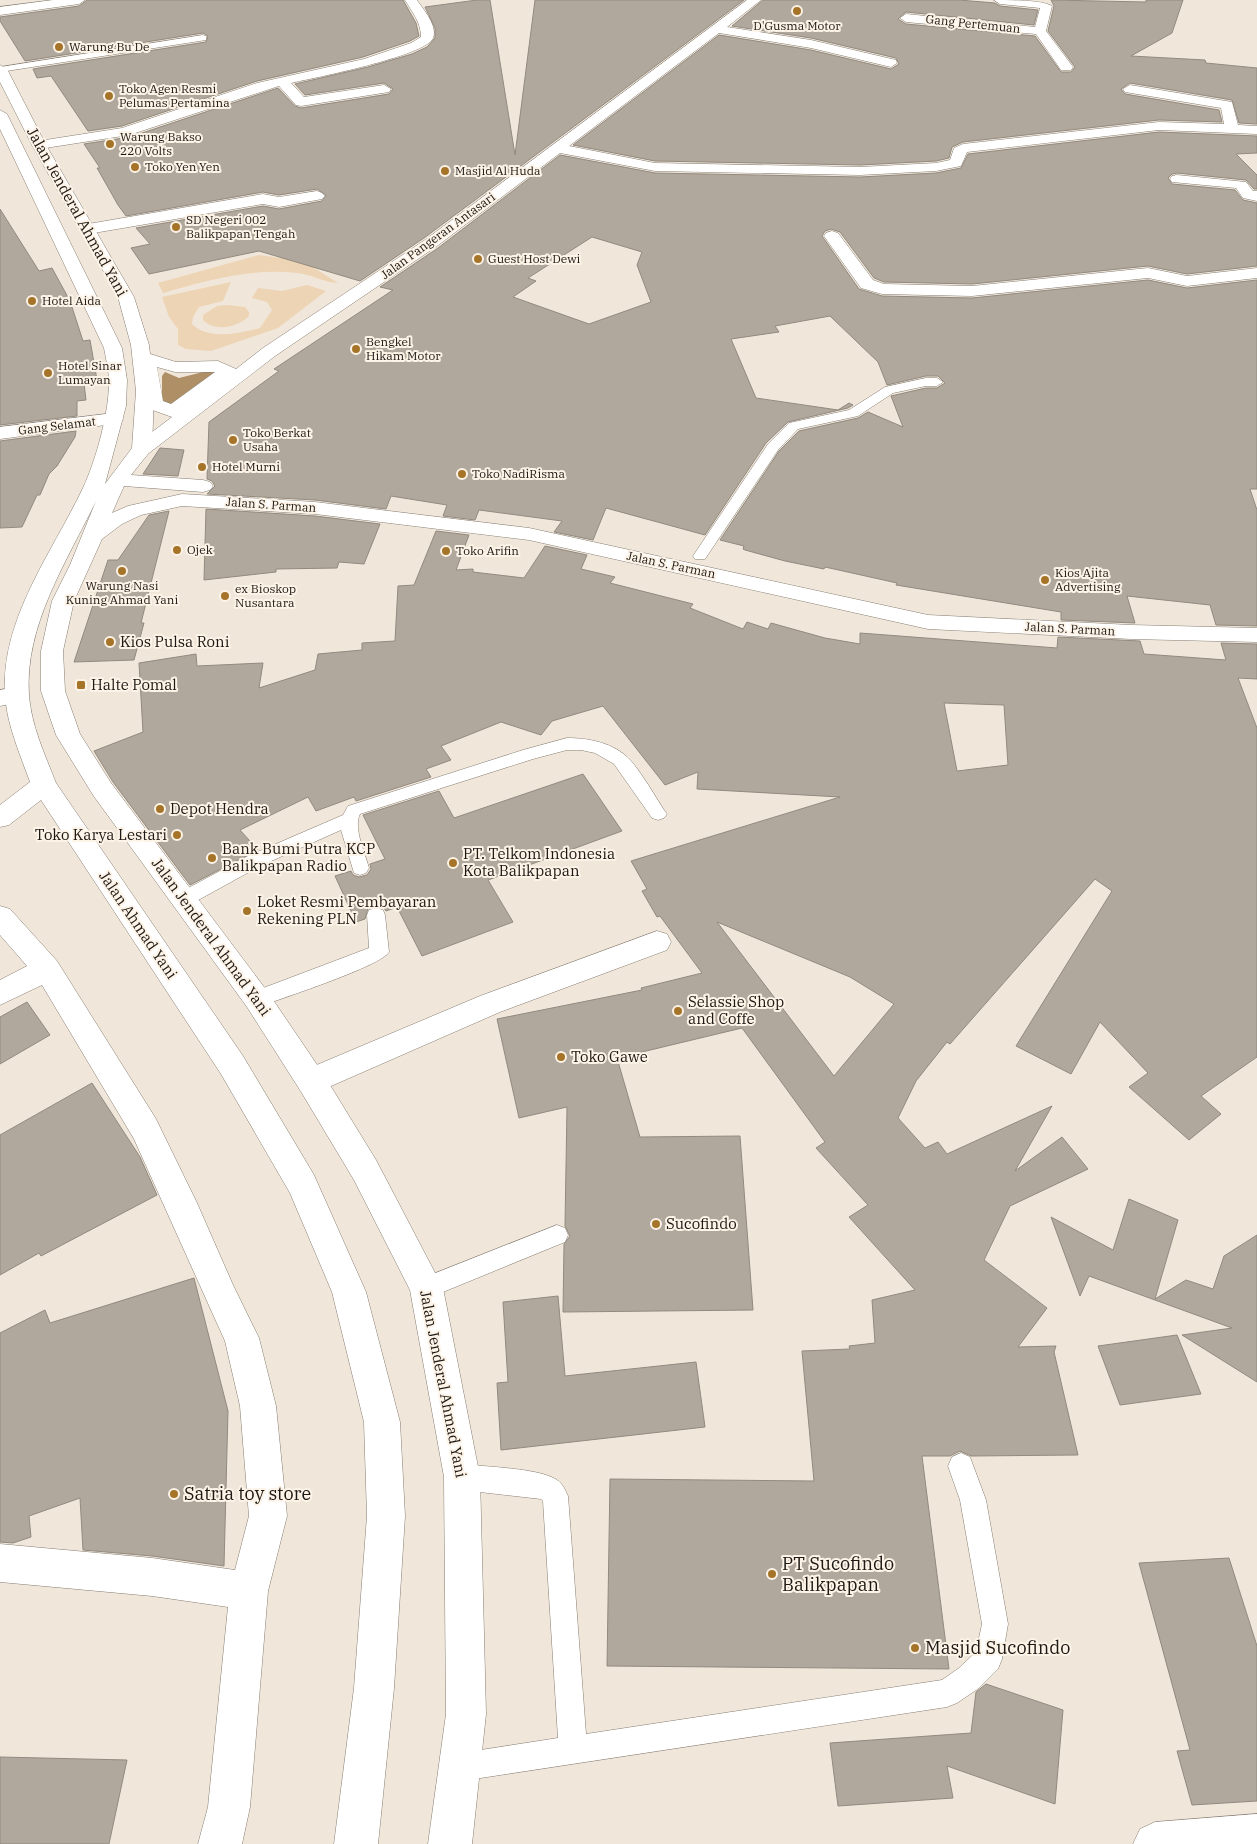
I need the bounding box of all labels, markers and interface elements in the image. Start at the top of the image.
marker: D'Gusma Motor [791,5,803,17]
street label: Gang Pertemuan [925,11,1021,36]
place label: D'Gusma Motor [753,18,841,33]
place label: Warung Bu De [69,39,149,54]
marker: Warung Bu De [53,41,65,53]
place label: Toko Agen Resmi Pelumas Pertamina [119,81,230,110]
marker: Toko Agen Resmi Pelumas Pertamina [103,90,115,102]
street label: Jalan Jenderal Ahmad Yani [23,124,132,300]
place label: Warung Bakso 220 Volts [120,129,202,158]
marker: Warung Bakso 220 Volts [104,138,116,150]
place label: Toko Yen Yen [145,159,220,174]
marker: Toko Yen Yen [129,161,141,173]
place label: Masjid Al Huda [455,163,541,178]
marker: Masjid Al Huda [439,165,451,177]
street label: Jalan Pangeran Antasari [378,189,498,282]
place label: SD Negeri 002 Balikpapan Tengah [186,212,296,241]
marker: SD Negeri 002 Balikpapan Tengah [170,221,182,233]
place label: Guest Host Dewi [488,251,581,266]
marker: Guest Host Dewi [472,253,484,265]
place label: Hotel Aida [42,293,102,308]
marker: Hotel Aida [26,295,38,307]
place label: Bengkel Hikam Motor [366,334,441,363]
marker: Bengkel Hikam Motor [350,343,362,355]
place label: Hotel Sinar Lumayan [58,358,122,387]
marker: Hotel Sinar Lumayan [42,367,54,379]
street label: Gang Selamat [17,413,97,438]
place label: Toko Berkat Usaha [243,425,311,454]
marker: Toko Berkat Usaha [227,434,239,446]
place label: Hotel Murni [212,459,280,474]
marker: Hotel Murni [196,461,208,473]
place label: Toko NadiRisma [472,466,565,481]
marker: Toko NadiRisma [456,468,468,480]
street label: Jalan S. Parman [225,494,317,515]
place label: Ojek [187,542,213,557]
place label: Toko Arifin [456,543,519,558]
marker: Ojek [171,544,183,556]
marker: Toko Arifin [440,545,452,557]
street label: Jalan S. Parman [625,548,717,581]
marker: Warung Nasi Kuning Ahmad Yani [116,565,128,577]
place label: Kios Ajita Advertising [1055,565,1121,594]
marker: Kios Ajita Advertising [1039,574,1051,586]
place label: Warung Nasi Kuning Ahmad Yani [66,578,178,607]
place label: ex Bioskop Nusantara [235,581,296,610]
marker: ex Bioskop Nusantara [219,590,231,602]
street label: Jalan S. Parman [1024,619,1116,638]
place label: Kios Pulsa Roni [120,632,230,651]
marker: Kios Pulsa Roni [104,636,116,648]
place label: Halte Pomal [91,675,177,694]
marker: Halte Pomal [75,679,87,691]
place label: Depot Hendra [170,799,269,818]
marker: Depot Hendra [154,803,166,815]
place label: Toko Karya Lestari [35,825,167,844]
marker: Toko Karya Lestari [171,829,183,841]
place label: Bank Bumi Putra KCP Balikpapan Radio [222,839,375,875]
place label: PT. Telkom Indonesia Kota Balikpapan [463,844,615,880]
marker: Bank Bumi Putra KCP Balikpapan Radio [206,852,218,864]
street label: Jalan Jenderal Ahmad Yani [148,854,275,1020]
marker: PT. Telkom Indonesia Kota Balikpapan [447,857,459,869]
street label: Jalan Ahmad Yani [95,867,182,983]
place label: Loket Resmi Pembayaran Rekening PLN [257,892,437,928]
marker: Loket Resmi Pembayaran Rekening PLN [241,905,253,917]
place label: Selassie Shop and Coffe [688,992,784,1028]
marker: Selassie Shop and Coffe [672,1005,684,1017]
place label: Toko Gawe [571,1047,648,1066]
marker: Toko Gawe [555,1051,567,1063]
place label: Sucofindo [666,1214,737,1233]
marker: Sucofindo [650,1218,662,1230]
street label: Jalan Jenderal Ahmad Yani [416,1289,471,1480]
place label: Satria toy store [184,1482,311,1505]
marker: Satria toy store [168,1488,180,1500]
place label: PT Sucofindo Balikpapan [782,1552,894,1596]
marker: PT Sucofindo Balikpapan [766,1568,778,1580]
place label: Masjid Sucofindo [925,1636,1070,1659]
marker: Masjid Sucofindo [909,1642,921,1654]

